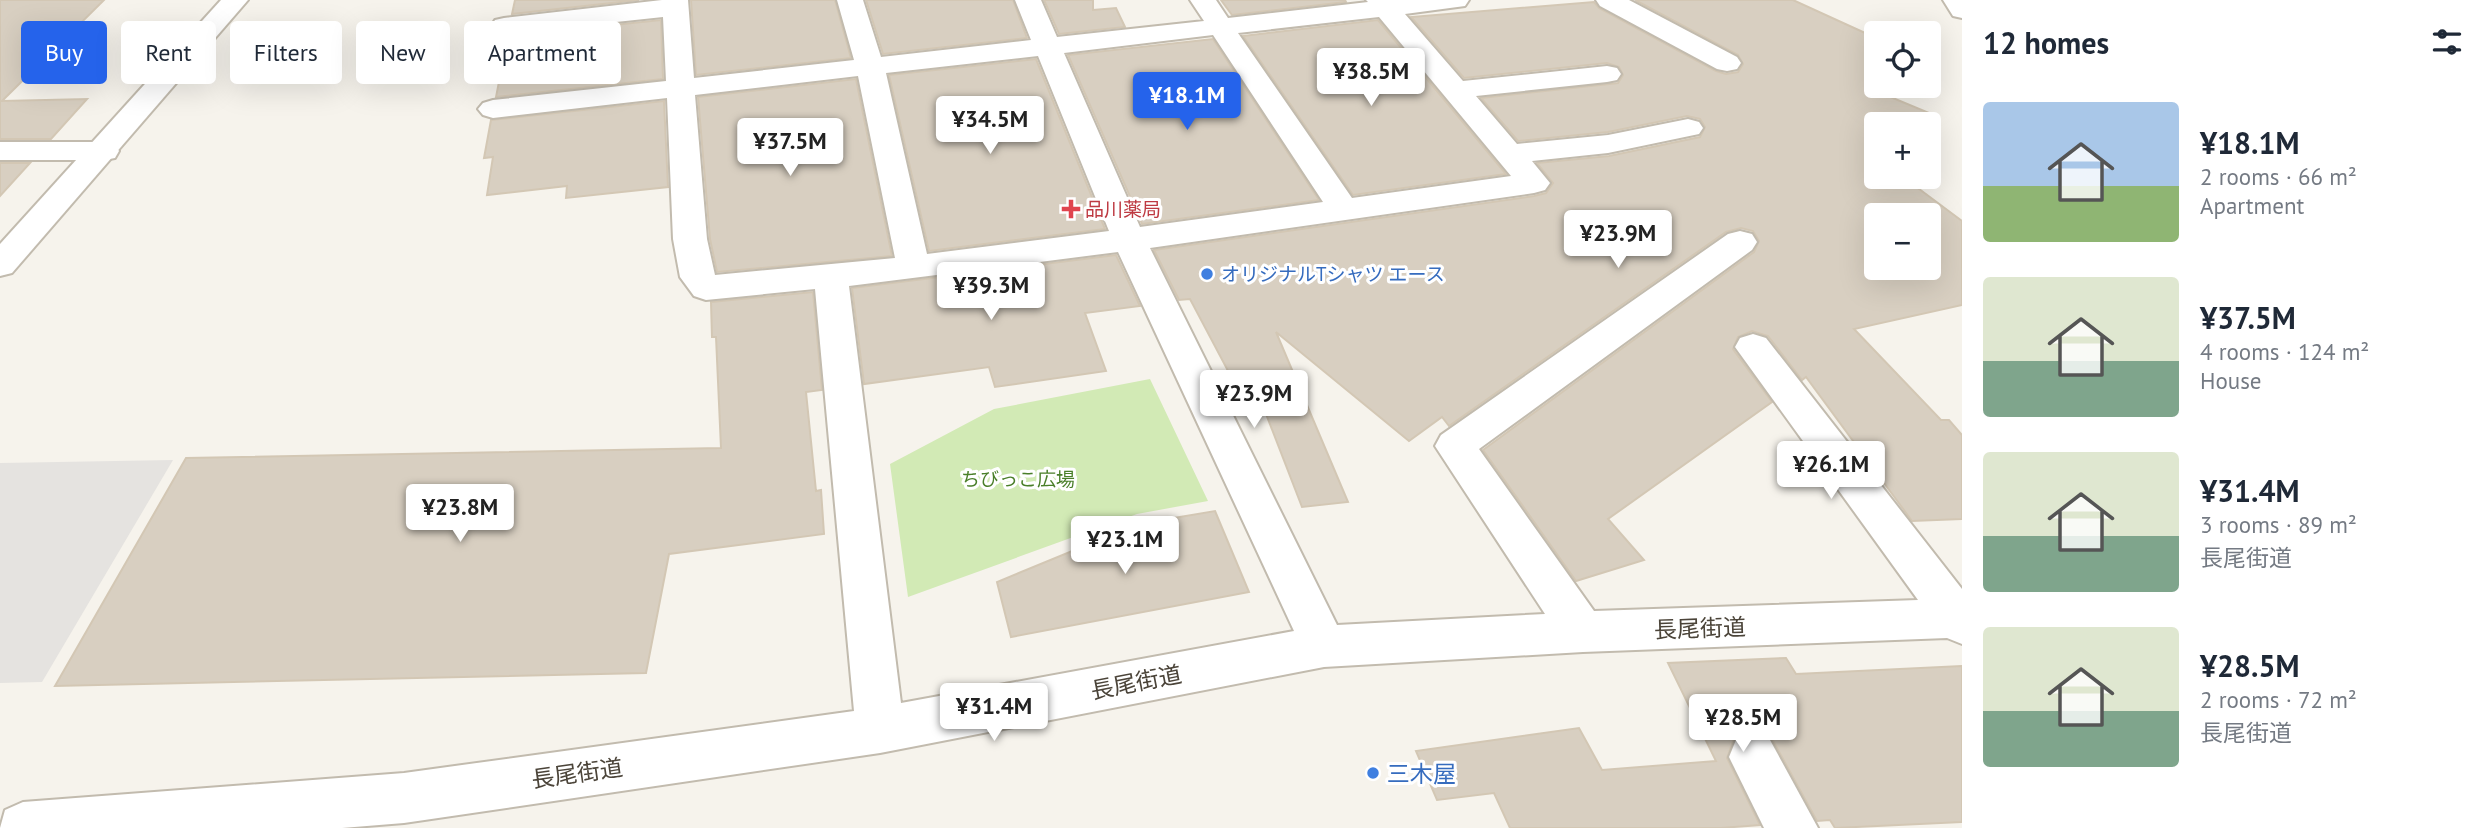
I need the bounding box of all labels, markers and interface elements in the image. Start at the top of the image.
chip: Buy [21,21,107,84]
chip: Rent [121,21,216,84]
chip: Filters [230,21,342,84]
chip: New [356,21,450,84]
chip: Apartment [464,21,621,84]
map controls [1864,21,1941,280]
button: locate [1864,21,1941,98]
text: 12 homes [1983,23,2109,62]
icon: filters [2428,23,2466,61]
pin: ¥38.5M [1314,48,1428,108]
text: ¥38.5M [1333,56,1409,85]
pin: ¥18.1M [1130,72,1244,132]
text: ¥18.1M [1149,80,1225,109]
pin: ¥34.5M [933,96,1047,156]
text: ¥34.5M [952,104,1028,133]
button: + [1864,112,1941,189]
pin: ¥37.5M [733,118,847,178]
text: ¥18.1M [2200,123,2299,162]
text: ¥37.5M [753,126,827,155]
icon: home [2039,130,2123,214]
text: 2 rooms · 66 m² [2200,162,2357,191]
text: Apartment [2200,191,2304,220]
place label: 品川薬局 [1085,197,1161,221]
marker: 品川薬局 [1063,201,1079,217]
button: − [1864,203,1941,280]
pin: ¥23.9M [1561,210,1675,270]
text: ¥23.9M [1580,218,1656,247]
pin: ¥39.3M [934,262,1048,322]
place label: オリジナルTシャツ エース [1221,262,1445,286]
marker: オリジナルTシャツ エース [1199,266,1215,282]
text: ¥39.3M [953,270,1029,299]
text: ¥37.5M [2200,298,2296,337]
icon: home [2039,305,2123,389]
text: 4 rooms · 124 m² [2200,337,2369,366]
text: House [2200,366,2262,395]
pin: ¥23.9M [1197,370,1311,430]
text: ¥23.9M [1216,378,1292,407]
pin: ¥26.1M [1774,442,1888,501]
text: ¥26.1M [1793,449,1869,478]
park label: ちびっこ広場 [961,467,1075,491]
text: ¥31.4M [2200,471,2299,510]
icon: home [2039,480,2123,564]
pin: ¥23.8M [403,484,517,544]
text: ¥23.8M [422,492,498,521]
text: 3 rooms · 89 m² [2200,510,2357,539]
pin: ¥23.1M [1068,516,1182,576]
text: ¥23.1M [1087,524,1163,553]
text: 長尾街道 [2200,543,2292,572]
street label: 長尾街道 [1654,612,1746,644]
text: ¥28.5M [2200,646,2299,685]
icon: home [2039,655,2123,739]
street label: 長尾街道 [1088,659,1184,705]
pin: ¥31.4M [937,684,1051,743]
text: 2 rooms · 72 m² [2200,685,2357,714]
text: ¥31.4M [956,691,1032,720]
pin: ¥28.5M [1686,694,1800,754]
text: ¥28.5M [1705,702,1781,731]
text: 長尾街道 [2200,718,2292,747]
street label: 長尾街道 [529,752,625,794]
place label: 三木屋 [1387,759,1456,788]
marker: 三木屋 [1365,765,1381,781]

